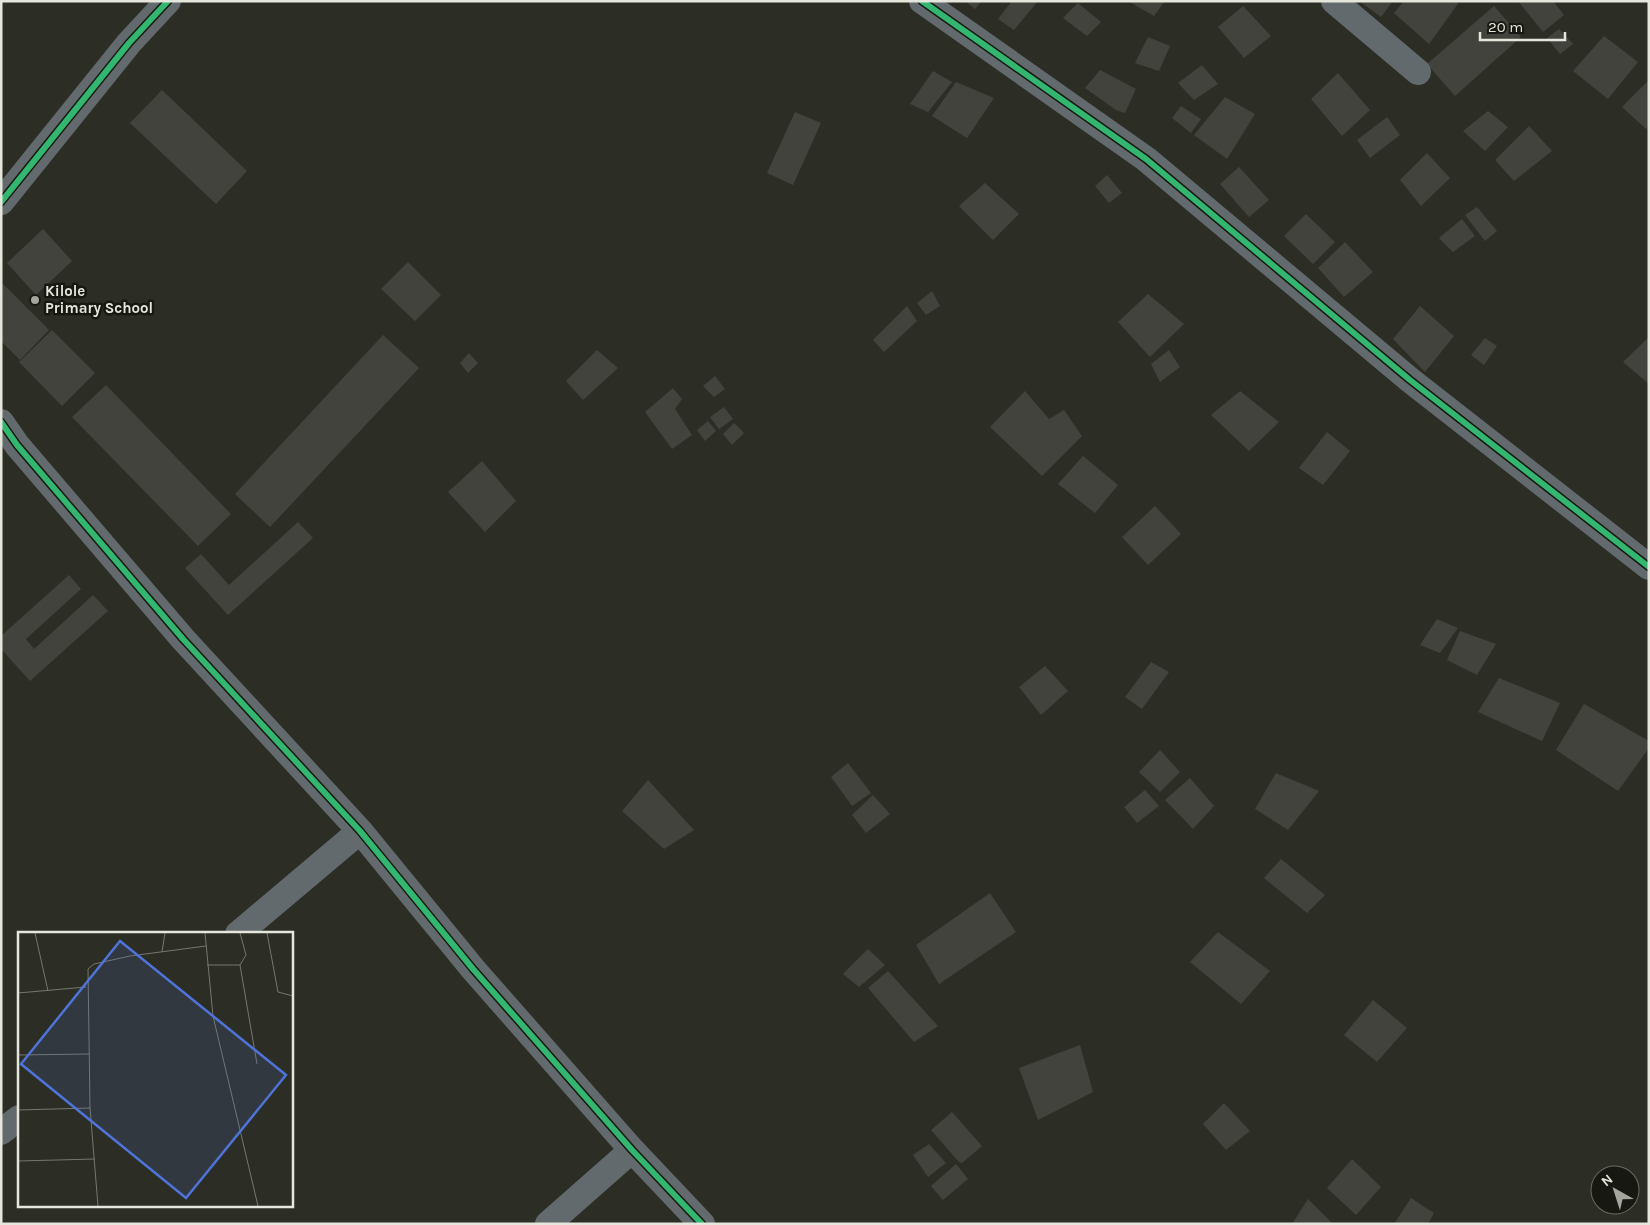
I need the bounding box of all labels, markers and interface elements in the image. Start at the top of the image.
scale bar [1480,10,1565,42]
text: 20 m [1488,18,1523,36]
place label: Kilole Primary School [45,282,153,317]
marker: Kilole Primary School [29,294,41,306]
inset map [18,932,292,1208]
north arrow [1590,1165,1640,1215]
text: N [1598,1171,1616,1190]

